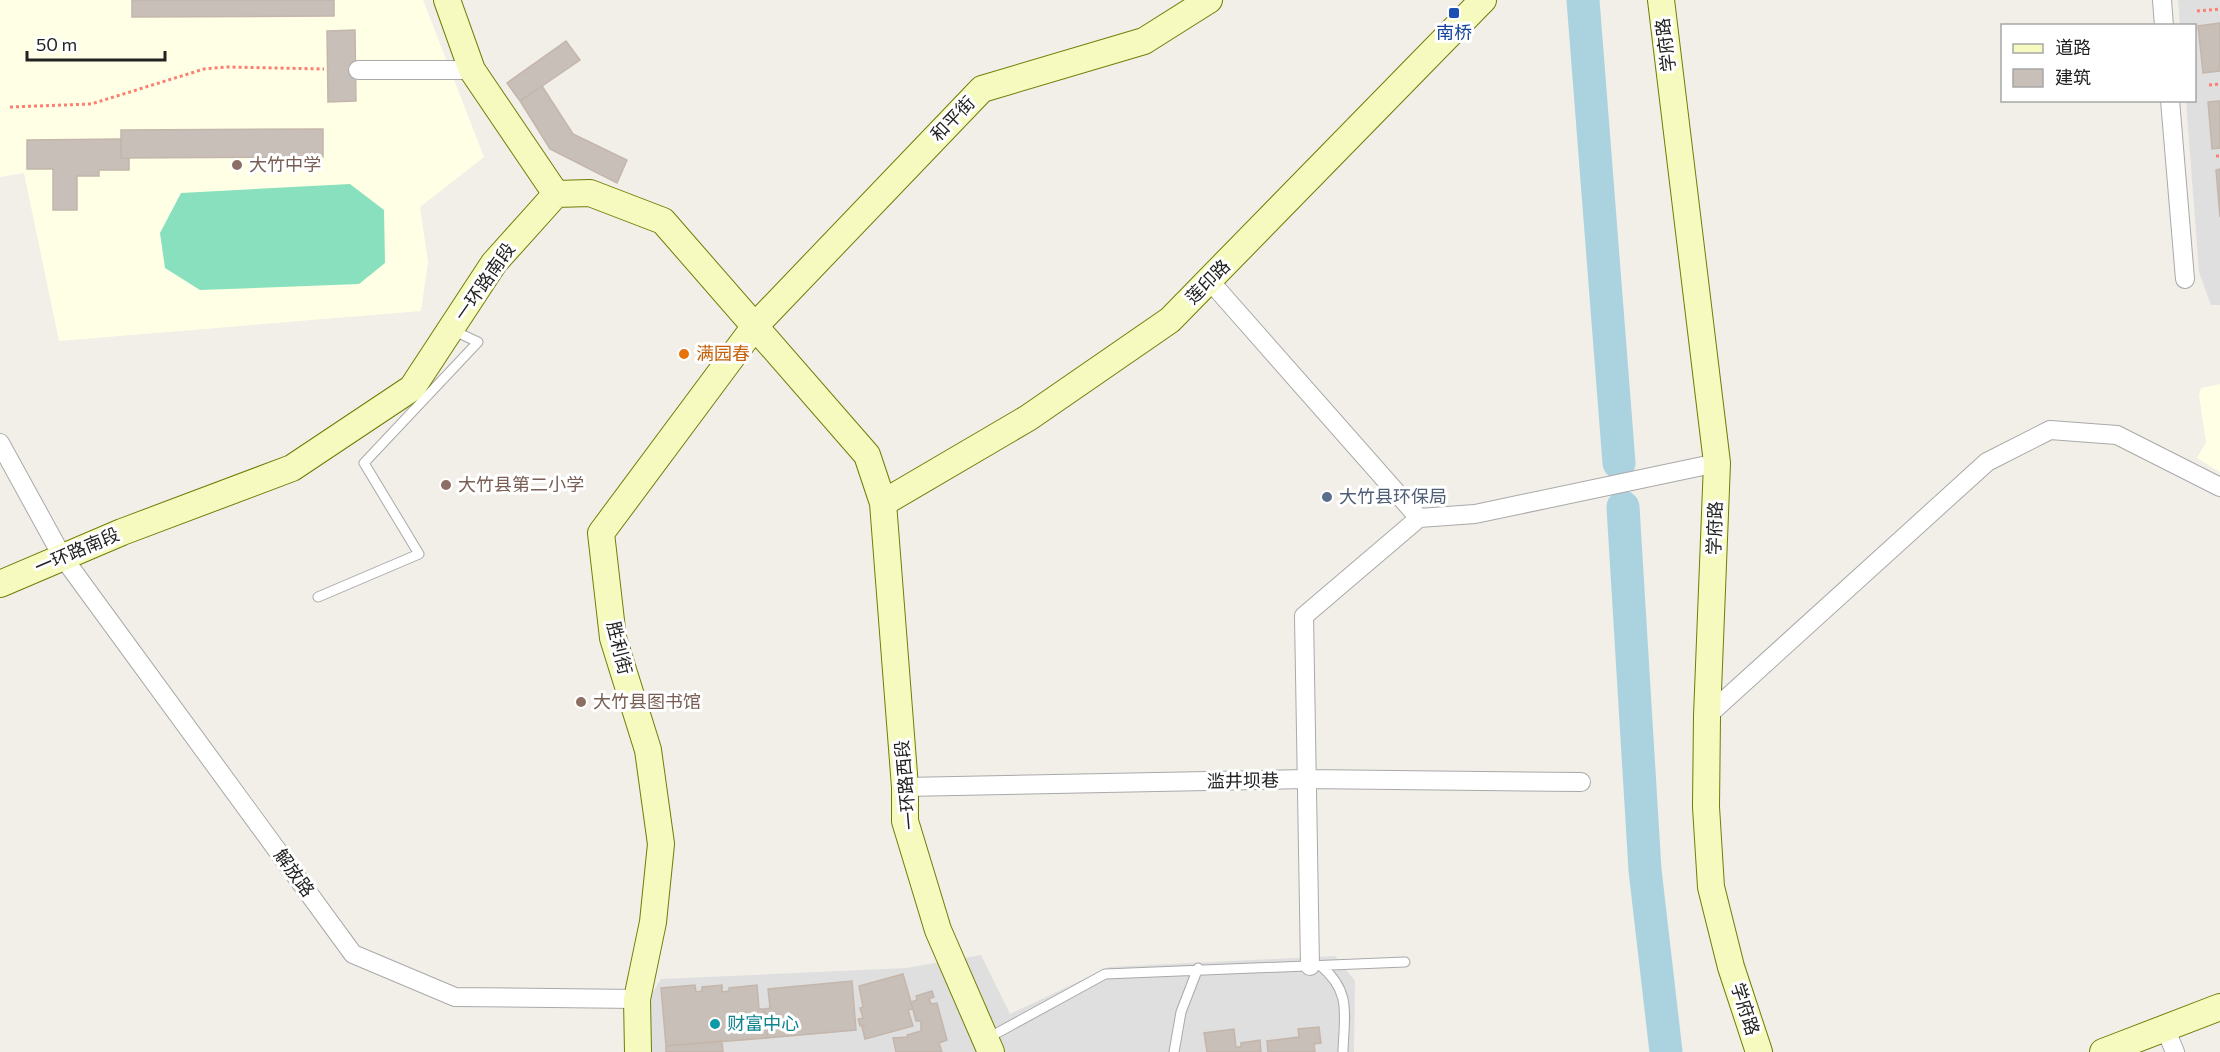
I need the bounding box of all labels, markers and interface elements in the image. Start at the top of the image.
marker: 南桥 [1447,6,1461,20]
street label: 学府路 [1651,17,1679,73]
place label: 南桥 [1436,21,1472,43]
scale bar [27,24,165,62]
legend [2001,24,2196,102]
text: 50 m [36,33,77,55]
text: 道路 [2055,36,2091,58]
text: 建筑 [2055,66,2091,88]
street label: 和平街 [926,91,979,145]
place label: 大竹中学 [249,153,321,175]
marker: 大竹中学 [230,158,244,172]
street label: 一环路南段 [449,238,519,325]
street label: 莲印路 [1180,254,1234,308]
place label: 满园春 [696,342,750,364]
marker: 满园春 [677,347,691,361]
place label: 大竹县第二小学 [458,473,584,495]
marker: 大竹县第二小学 [439,478,453,492]
place label: 大竹县环保局 [1339,485,1447,507]
marker: 大竹县环保局 [1320,490,1334,504]
street label: 学府路 [1702,501,1726,555]
street label: 一环路南段 [31,522,122,578]
street label: 胜利街 [603,619,637,677]
place label: 大竹县图书馆 [593,690,701,712]
marker: 大竹县图书馆 [574,695,588,709]
street label: 一环路西段 [890,739,920,831]
street label: 滥井坝巷 [1207,768,1279,792]
street label: 解放路 [270,844,320,901]
street label: 学府路 [1727,980,1765,1038]
place label: 财富中心 [727,1012,799,1034]
marker: 财富中心 [708,1017,722,1031]

